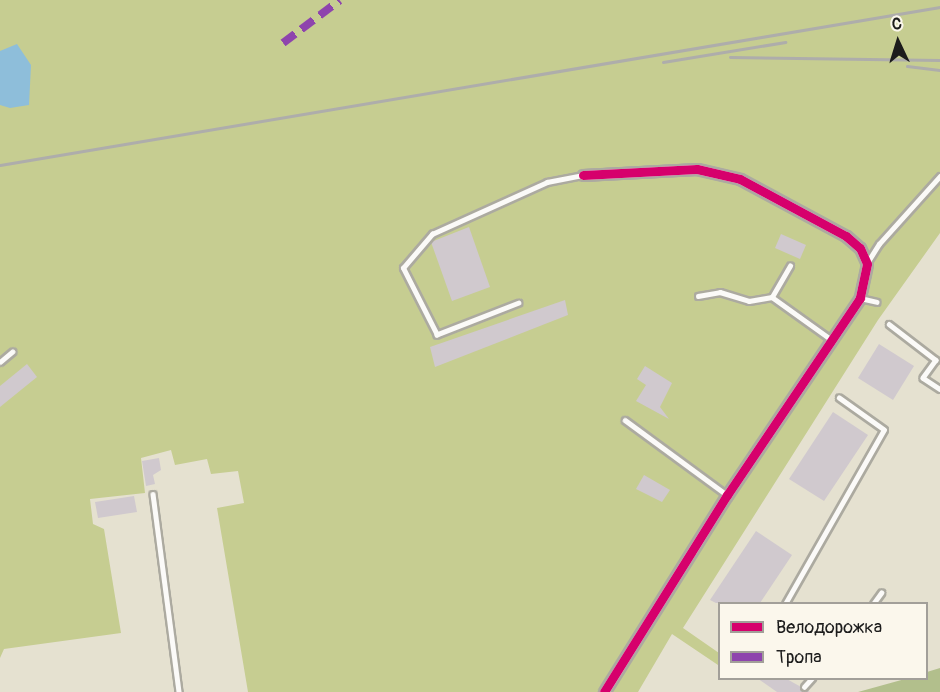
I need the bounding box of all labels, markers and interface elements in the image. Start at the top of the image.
north arrow [868,12,928,72]
text: С [891,14,902,34]
legend [718,602,928,680]
text: Велодорожка [776,616,882,639]
text: Тропа [776,646,822,669]

